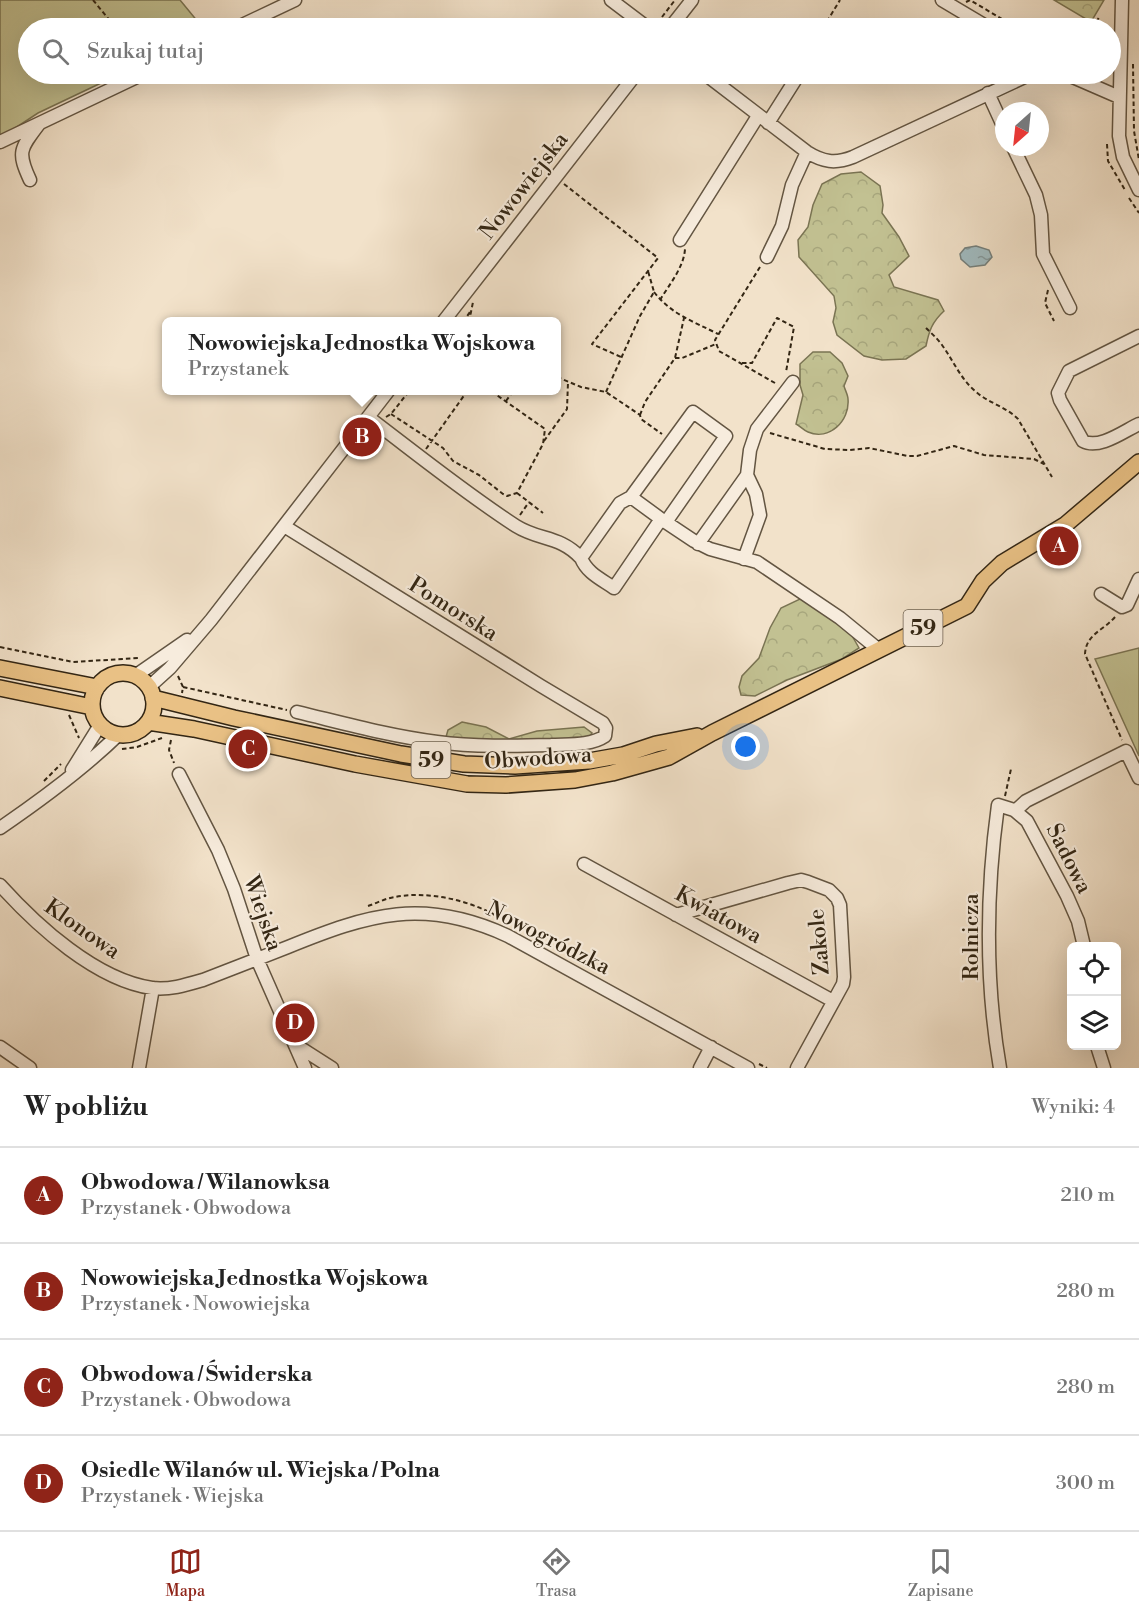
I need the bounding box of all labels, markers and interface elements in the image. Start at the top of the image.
search box [18,18,1121,84]
icon: search [39,35,72,68]
text: Szukaj tutaj [87,38,204,65]
north arrow [995,102,1049,156]
street label: Nowowiejska [474,126,575,245]
popup [162,317,561,395]
text: Nowowiejska Jednostka Wojskowa [188,330,535,357]
text: Przystanek [188,357,288,382]
pin: B [342,414,382,460]
pin: A [1040,524,1078,568]
street label: Pomorska [404,571,504,648]
road number: 59 [904,610,942,646]
pin: C [228,726,268,771]
your location [731,732,760,761]
street label: Obwodowa [483,741,594,776]
road number: 59 [412,742,450,778]
street label: Sadowa [1040,819,1098,899]
street label: Wiejska [237,871,288,955]
street label: Kwiatowa [670,880,767,951]
street label: Klonowa [39,893,126,966]
street label: Rolnicza [958,893,985,981]
street label: Nowogródzka [482,896,615,981]
street label: Zakole [803,907,836,976]
map controls [1067,942,1121,1050]
button: locate [1067,942,1121,996]
button: layers [1067,996,1121,1050]
pin: D [276,1000,314,1046]
text: W pobliżu [24,1091,148,1123]
text: Wyniki: 4 [1031,1095,1115,1120]
text: Obwodowa / Wilanowksa [81,1169,330,1196]
text: A [36,1183,51,1208]
text: 210 m [1060,1183,1115,1208]
text: Przystanek · Obwodowa [81,1196,291,1221]
text: Nowowiejska Jednostka Wojskowa [81,1265,428,1292]
text: B [36,1279,51,1304]
text: 280 m [1056,1279,1115,1304]
text: Przystanek · Nowowiejska [81,1292,310,1317]
text: Obwodowa / Świderska [81,1361,313,1388]
text: C [36,1375,51,1400]
text: 280 m [1056,1375,1115,1400]
text: Przystanek · Obwodowa [81,1388,291,1413]
text: Osiedle Wilanów ul. Wiejska / Polna [81,1457,440,1484]
text: D [36,1471,51,1496]
text: 300 m [1056,1471,1115,1496]
text: Przystanek · Wiejska [81,1484,264,1509]
tab: Mapa [166,1545,205,1601]
tab: Trasa [536,1545,577,1601]
tab: Zapisane [908,1545,973,1601]

